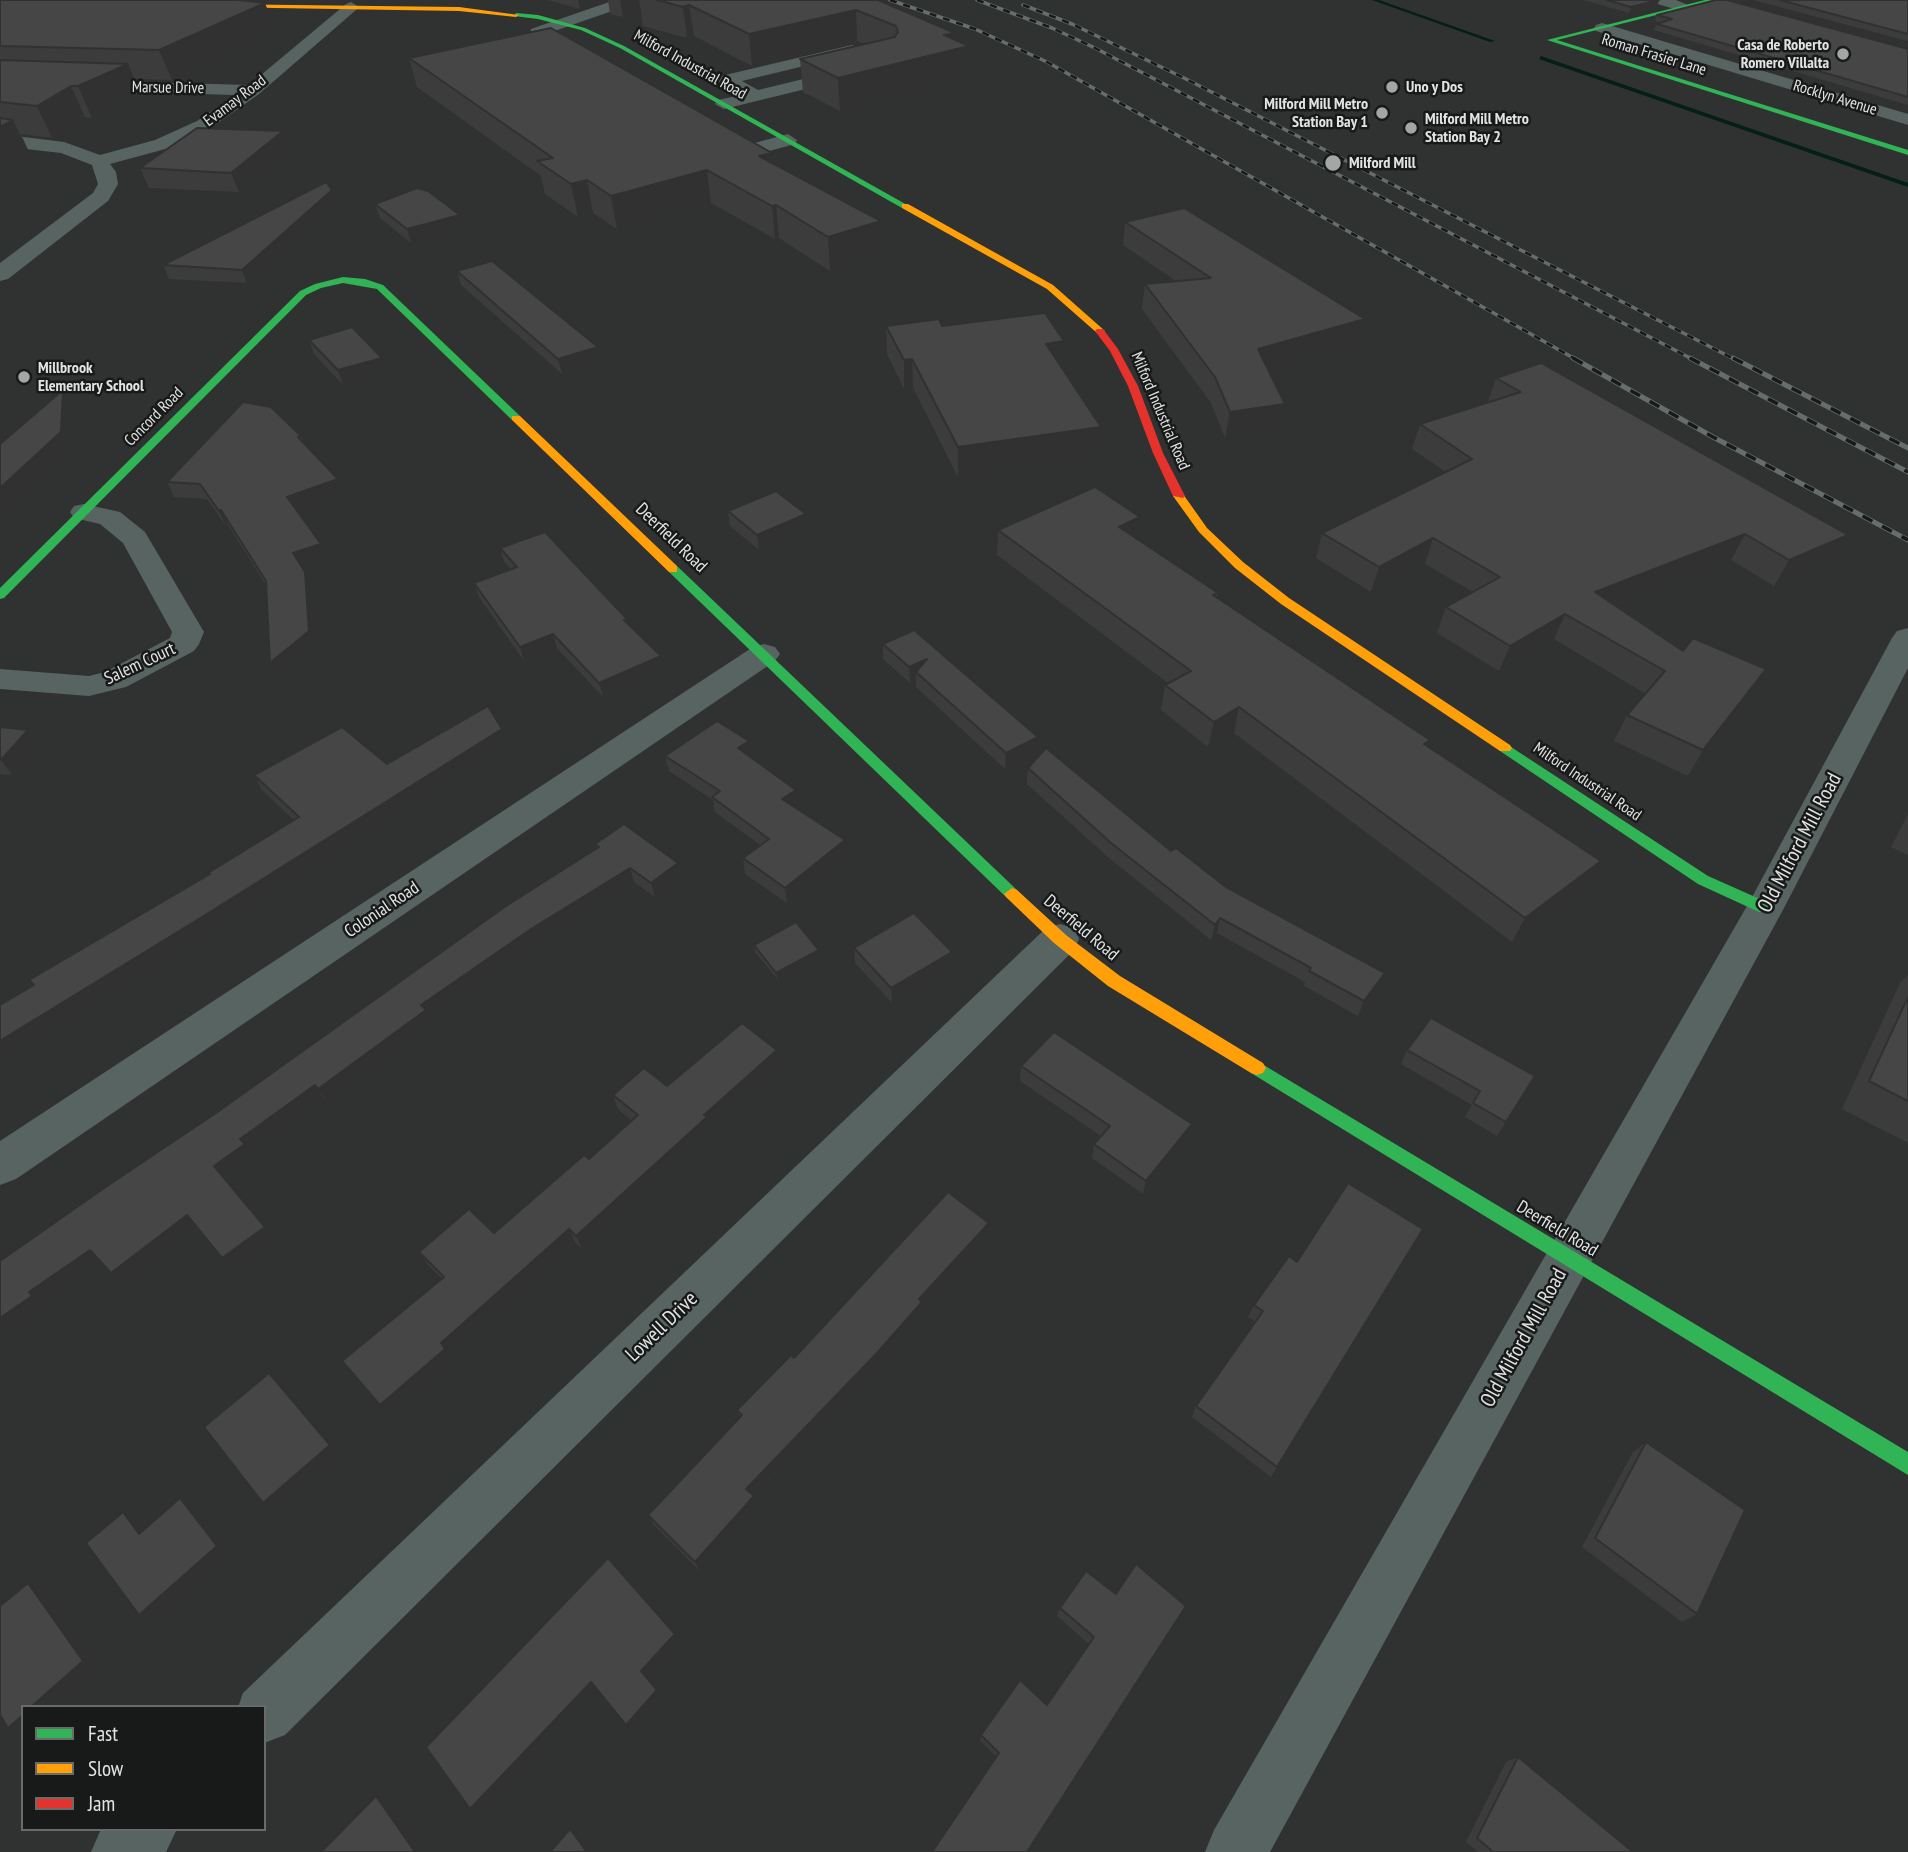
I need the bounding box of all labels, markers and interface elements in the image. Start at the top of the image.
street label: Milford Industrial Road [630,26,750,104]
street label: Roman Frasier Lane [1599,30,1709,80]
place label: Casa de Roberto Romero Villalta [1737,35,1829,73]
marker: Casa de Roberto Romero Villalta [1835,46,1851,62]
street label: Evamay Road [200,71,270,131]
street label: Rocklyn Avenue [1791,76,1879,120]
place label: Uno y Dos [1406,77,1463,97]
street label: Marsue Drive [132,78,204,98]
marker: Uno y Dos [1384,79,1400,95]
place label: Milford Mill Metro Station Bay 1 [1264,94,1368,132]
marker: Milford Mill Metro Station Bay 1 [1374,105,1390,121]
place label: Milford Mill Metro Station Bay 2 [1425,109,1529,147]
marker: Milford Mill Metro Station Bay 2 [1403,120,1419,136]
marker: Milford Mill [1323,153,1343,173]
place label: Milford Mill [1349,153,1416,173]
street label: Milford Industrial Road [1127,349,1193,473]
place label: Millbrook Elementary School [38,358,144,396]
marker: Millbrook Elementary School [16,369,32,385]
street label: Concord Road [121,384,187,450]
street label: Deerfield Road [631,499,711,577]
street label: Salem Court [101,638,179,690]
street label: Milford Industrial Road [1529,739,1645,825]
street label: Old Milford Mill Road [1753,769,1847,917]
street label: Colonial Road [341,877,423,943]
street label: Deerfield Road [1039,891,1123,965]
street label: Deerfield Road [1512,1196,1602,1262]
street label: Old Milford Mill Road [1476,1264,1572,1412]
street label: Lowell Drive [621,1287,703,1367]
legend [21,1705,266,1831]
text: Fast [88,1720,118,1747]
text: Slow [88,1755,123,1782]
text: Jam [88,1790,115,1817]

